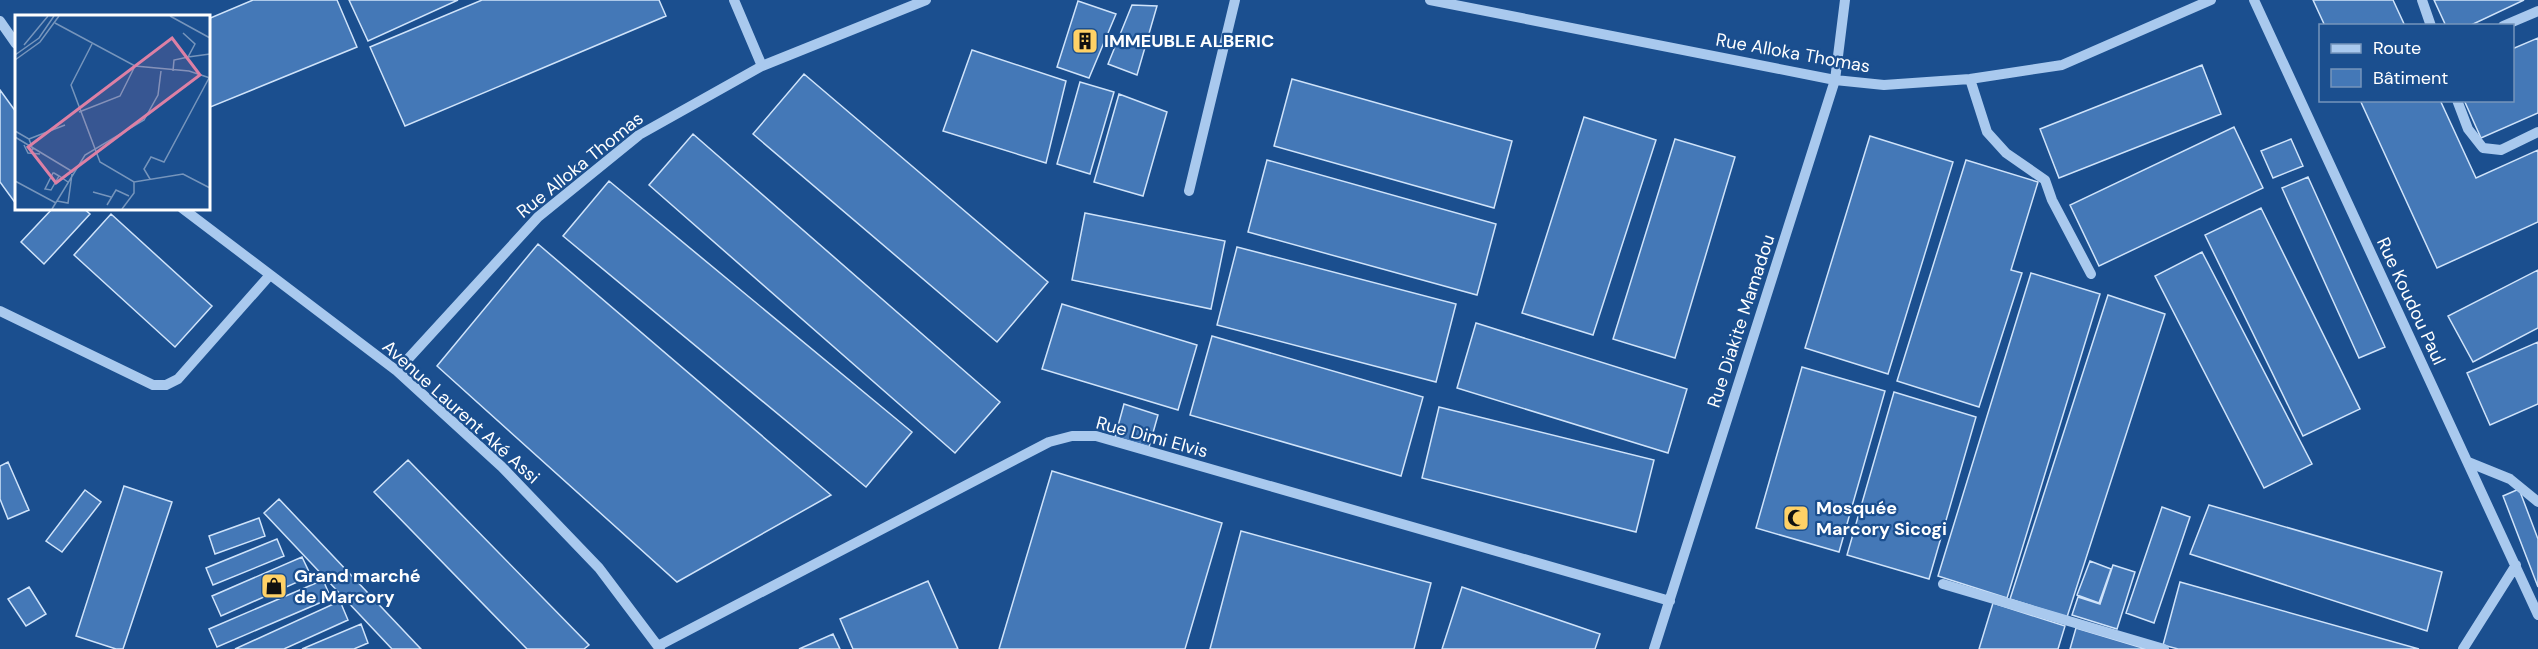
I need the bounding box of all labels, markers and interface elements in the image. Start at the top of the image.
inset map [15,15,210,210]
legend [2319,24,2514,102]
building icon: IMMEUBLE ALBERIC [1070,26,1100,56]
street label: Rue Alloka Thomas [1714,28,1872,78]
place label: IMMEUBLE ALBERIC [1104,29,1274,53]
text: Route [2373,36,2421,60]
text: Bâtiment [2373,66,2448,90]
street label: Rue Alloka Thomas [512,107,648,223]
street label: Rue Diakite Mamadou [1702,231,1780,411]
street label: Rue Koudou Paul [2371,233,2451,369]
street label: Avenue Laurent Aké Assi [377,335,545,489]
street label: Rue Dimi Elvis [1093,411,1211,463]
place label: Mosquée Marcory Sicogi [1816,496,1947,541]
mosque icon: Mosquée Marcory Sicogi [1781,503,1811,533]
place label: Grand marché de Marcory [294,564,421,609]
shop icon: Grand marché de Marcory [259,571,289,601]

